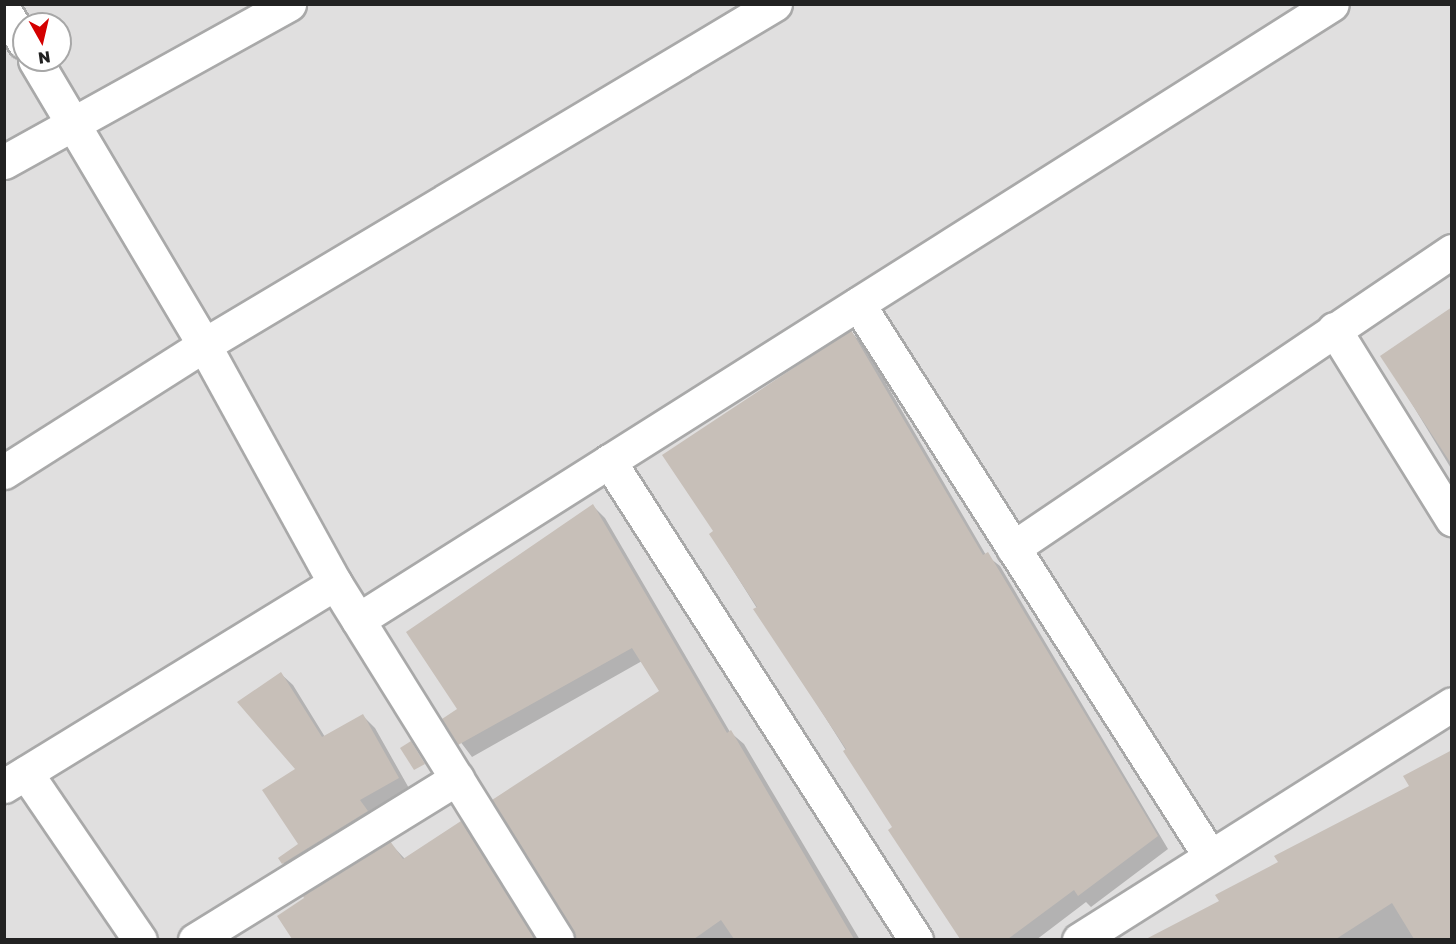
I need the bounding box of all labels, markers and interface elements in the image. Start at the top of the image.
north arrow [12,12,72,72]
text: N [37,47,52,69]

